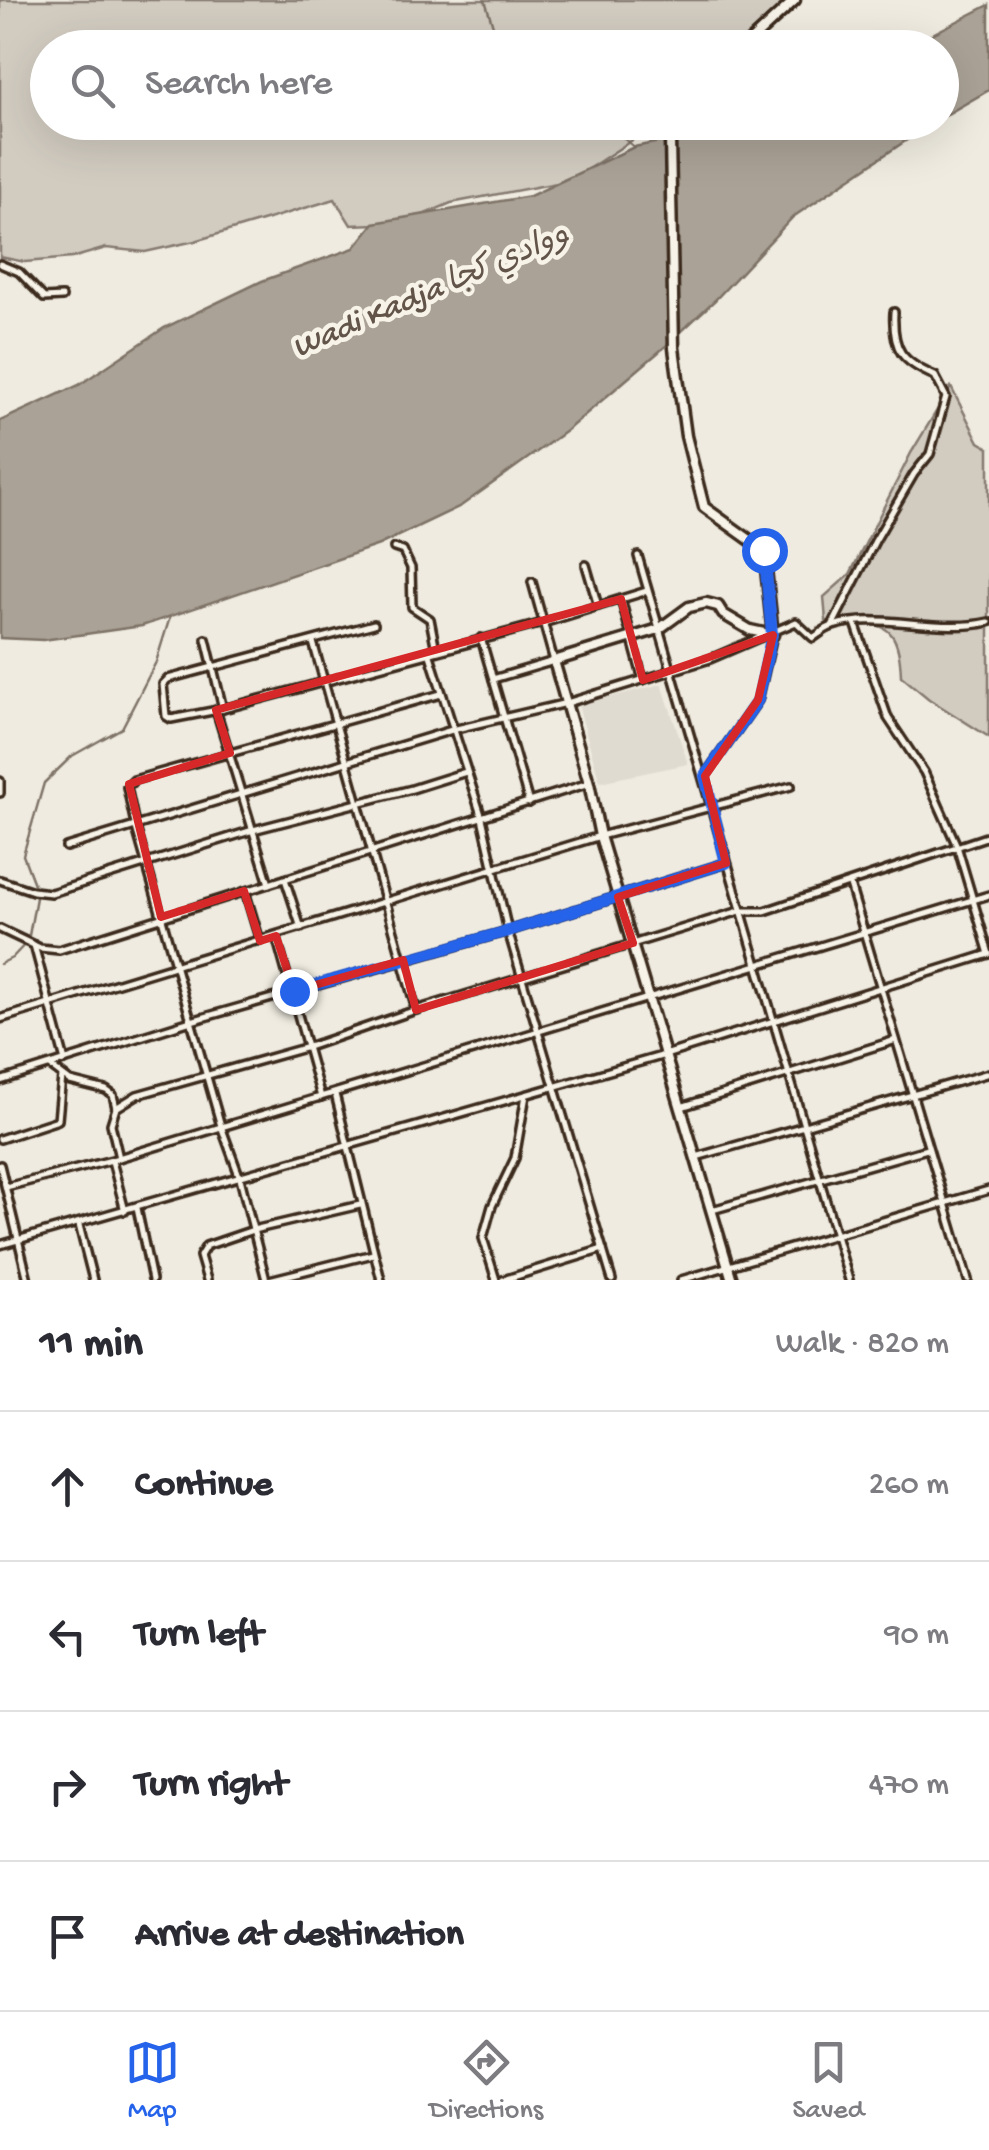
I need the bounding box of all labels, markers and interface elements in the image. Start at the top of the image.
search box [30,30,959,140]
icon: search [65,58,120,113]
text: Search here [145,63,332,107]
water label: Wadi Kadja ووادي كجا [288,217,576,368]
route start [742,528,788,574]
route end [272,969,318,1015]
text: 11 min [40,1321,143,1370]
text: Walk · 820 m [776,1326,949,1364]
icon: ahead [40,1459,95,1514]
text: Continue [135,1464,273,1508]
text: 260 m [869,1467,949,1505]
icon: left [40,1609,95,1664]
text: Turn left [135,1614,263,1658]
text: 90 m [885,1617,949,1655]
icon: right [40,1759,95,1814]
text: Turn right [135,1764,287,1808]
text: 470 m [869,1767,949,1805]
icon: arrive [40,1909,95,1964]
text: Arrive at destination [135,1914,464,1958]
tab: Map [125,2035,180,2128]
tab: Directions [429,2035,543,2128]
tab: Saved [792,2035,864,2128]

